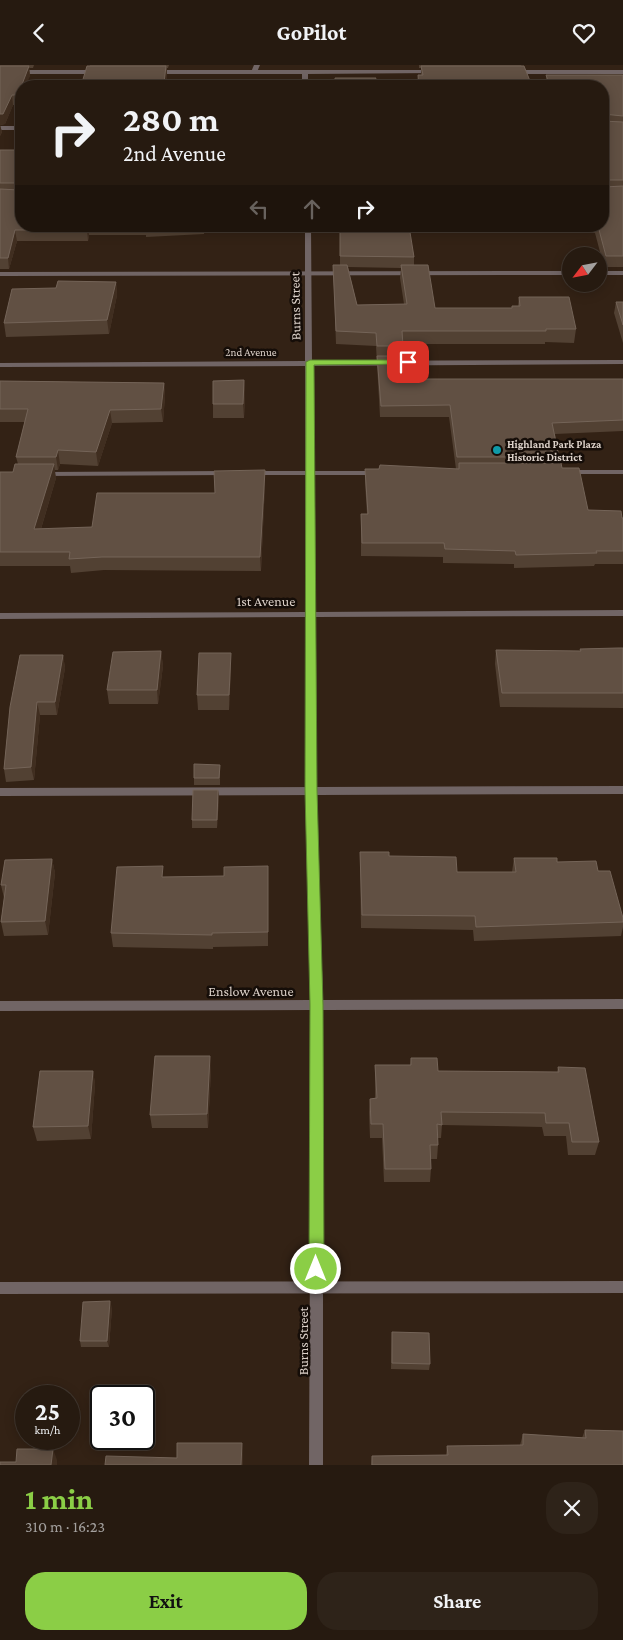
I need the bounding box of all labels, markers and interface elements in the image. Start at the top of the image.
icon: back [25,19,53,47]
icon: heart [570,19,598,47]
text: GoPilot [277,20,347,45]
icon: right [40,100,105,165]
text: 280 m [123,100,219,139]
text: 2nd Avenue [123,141,226,166]
icon: left [245,195,273,223]
icon: ahead [298,195,326,223]
icon: right [351,195,379,223]
north arrow [562,247,608,293]
map controls [562,247,607,292]
street label: Burns Street [286,271,304,340]
pin [387,341,429,383]
street label: 2nd Avenue [225,346,277,358]
icon: arrive [394,348,422,376]
place label: Highland Park Plaza Historic District [507,438,602,463]
marker: Highland Park Plaza Historic District [491,444,503,456]
street label: 1st Avenue [237,593,295,609]
street label: Enslow Avenue [208,983,294,999]
position arrow [289,1242,341,1294]
street label: Burns Street [295,1306,311,1375]
speed limit sign: 30 [90,1385,155,1450]
text: 25 [35,1398,60,1425]
text: km/h [35,1423,60,1437]
text: 1 min [25,1482,93,1515]
button: close [546,1482,598,1534]
text: 310 m · 16:23 [25,1518,105,1535]
button: Exit [25,1572,307,1630]
button: Share [317,1572,598,1630]

